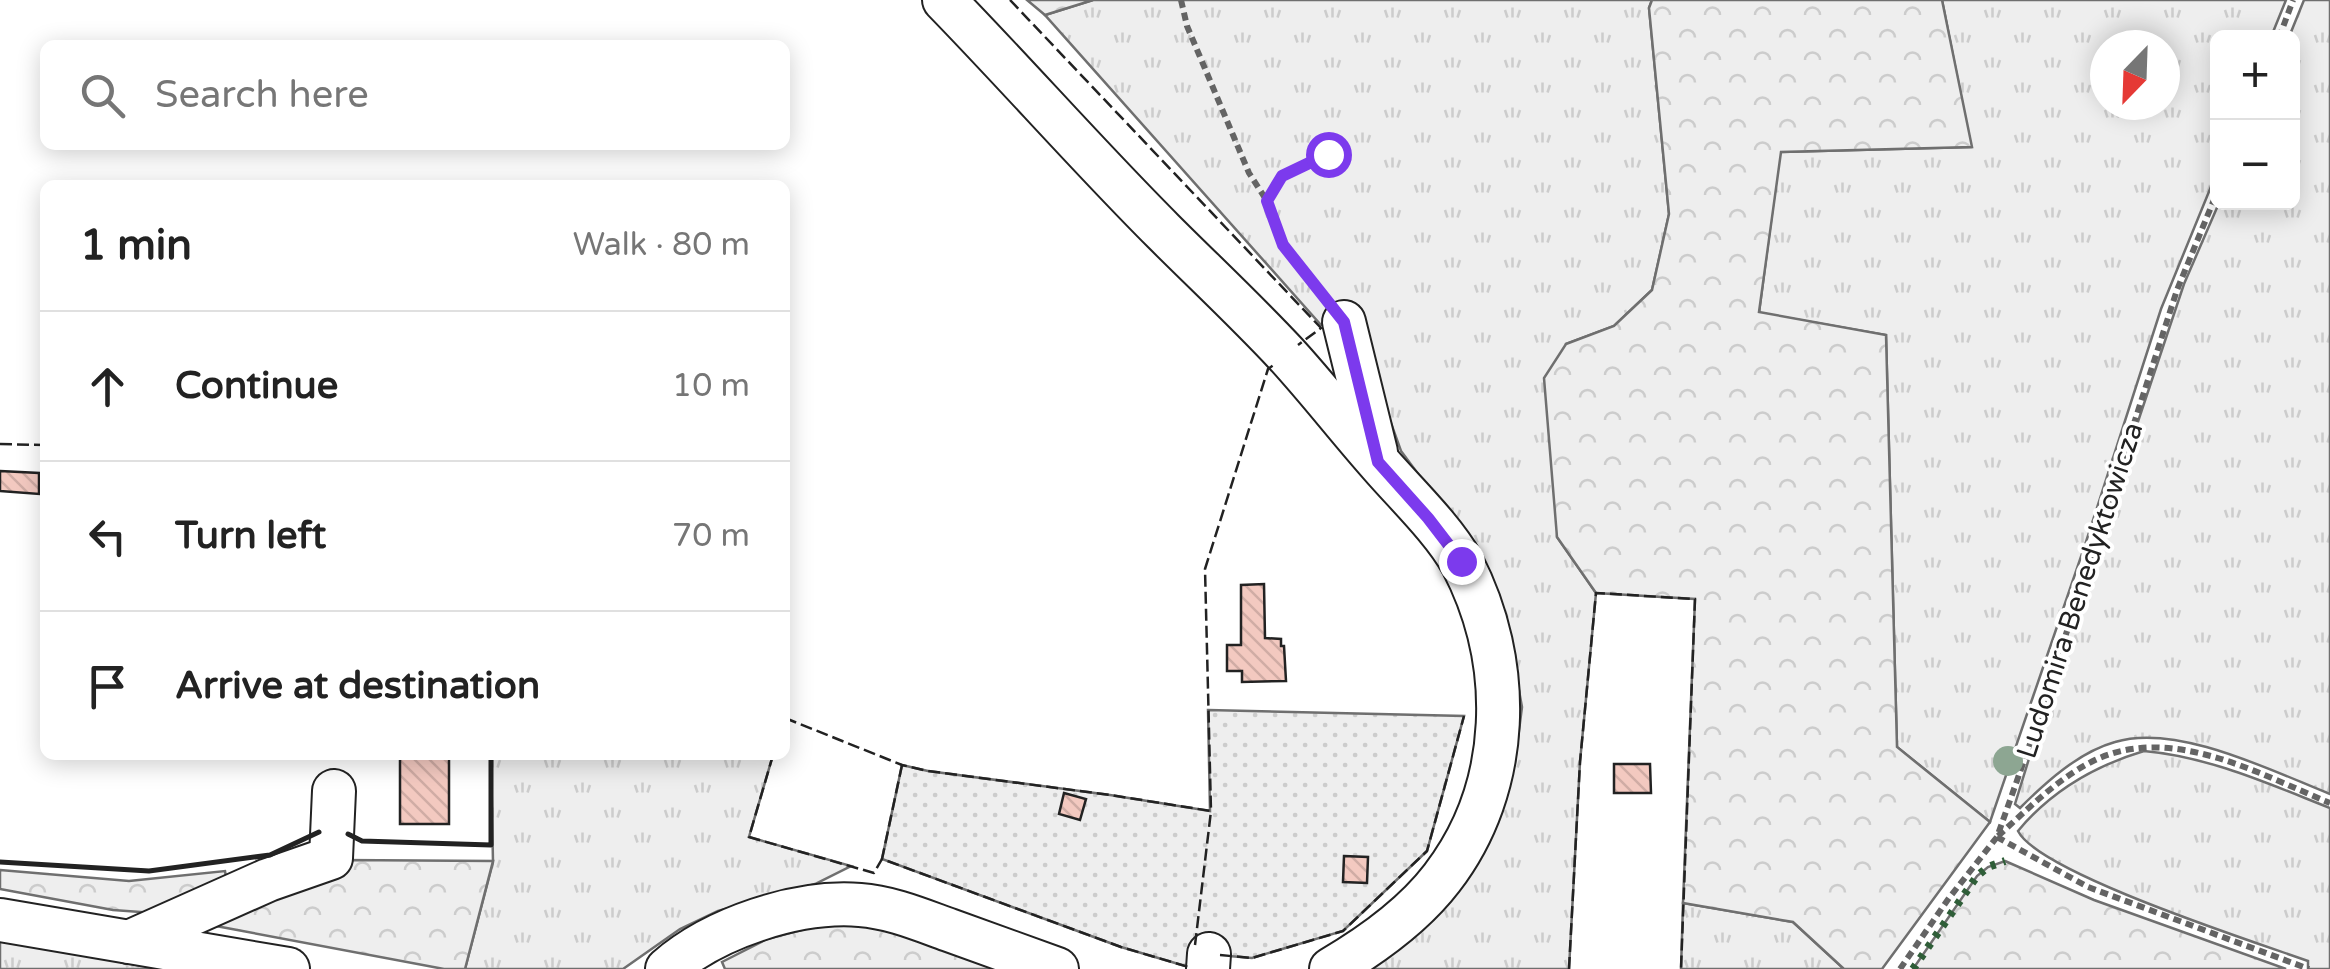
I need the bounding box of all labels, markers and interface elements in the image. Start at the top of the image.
north arrow [2090,30,2180,120]
map controls [2210,30,2300,210]
button: + [2210,30,2300,120]
search box [40,40,790,150]
icon: search [75,68,130,123]
text: Search here [155,72,369,118]
button: − [2210,120,2300,210]
route start [1306,132,1352,178]
text: 1 min [80,220,192,271]
text: Walk · 80 m [573,226,750,264]
icon: ahead [80,359,135,414]
text: Continue [175,363,338,409]
text: 10 m [672,367,750,405]
street label: Ludomira Benedyktowicza [2009,418,2150,763]
icon: left [80,509,135,564]
text: Turn left [175,513,326,559]
text: 70 m [672,517,750,555]
route end [1439,539,1485,585]
icon: arrive [80,659,135,714]
text: Arrive at destination [175,663,540,709]

